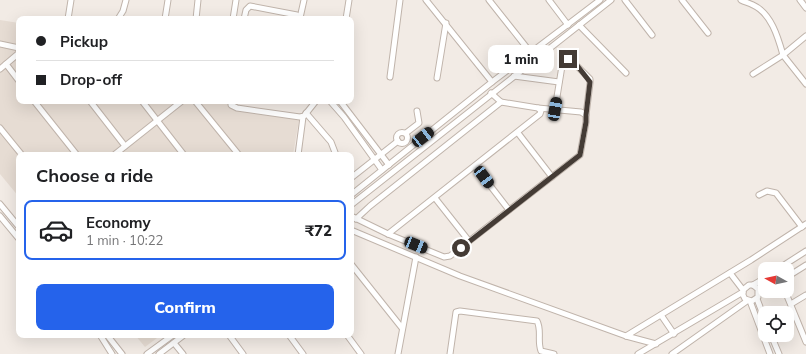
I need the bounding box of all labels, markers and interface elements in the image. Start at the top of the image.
text: Pickup [60,32,108,51]
callout: 1 min [488,45,554,73]
route end [559,50,577,68]
text: 1 min [504,51,538,67]
text: Drop-off [60,70,122,89]
car [547,96,563,122]
car [410,125,436,149]
text: Choose a ride [36,164,153,187]
car [472,164,496,190]
icon: car [38,212,74,248]
text: Economy [86,213,151,232]
text: ₹72 [305,221,332,240]
text: 1 min · 10:22 [86,232,163,248]
car [403,235,429,255]
route start [452,239,470,257]
north arrow [758,262,794,298]
map controls [758,262,794,342]
button: Confirm [36,284,334,330]
button: locate [758,306,794,342]

